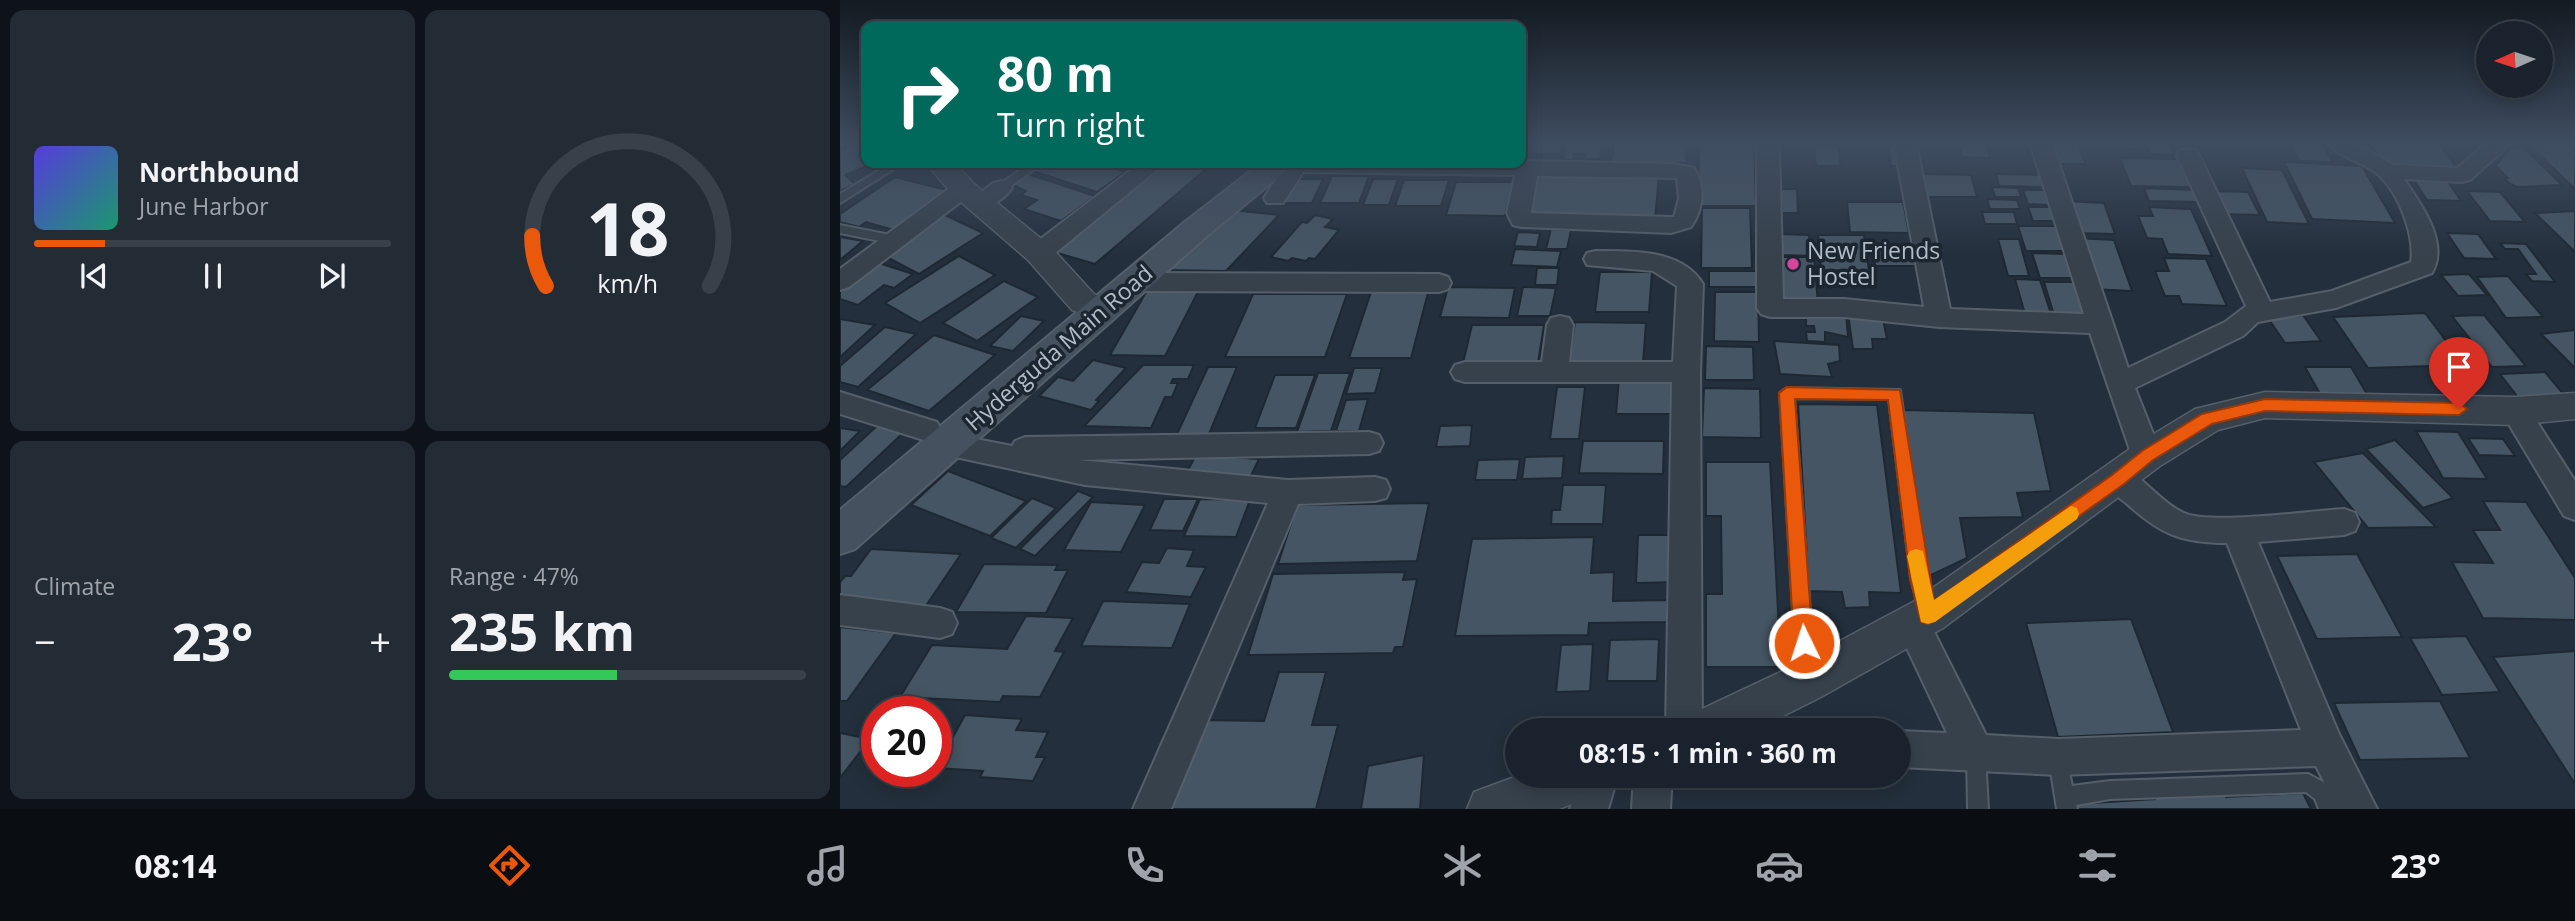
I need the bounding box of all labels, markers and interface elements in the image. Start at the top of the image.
north arrow [2476,21,2553,98]
map controls [2476,21,2553,98]
text: 80 m [997,40,1114,106]
icon: right [882,49,973,140]
text: Turn right [997,103,1145,146]
text: Northbound [139,154,300,190]
text: 18 [586,179,669,278]
text: June Harbor [139,190,269,222]
place label: New Friends Hostel [1807,234,1940,292]
marker: New Friends Hostel [1785,256,1801,272]
icon: previous [75,257,113,295]
icon: pause [194,257,232,295]
icon: next [313,257,351,295]
street label: Hyderguda Main Road [958,257,1159,438]
text: km/h [597,266,658,300]
pin [2429,337,2489,409]
icon: arrive [2440,348,2478,386]
text: Range · 47% [449,560,579,592]
text: Climate [34,570,115,602]
text: 235 km [449,595,635,666]
text: 23° [172,605,253,676]
position arrow [1767,606,1841,680]
text: − [34,615,56,667]
text: + [369,615,391,667]
speed limit sign: 20 [861,696,952,787]
text: 08:15 · 1 min · 360 m [1579,735,1837,771]
icon: directions [485,841,534,890]
icon: music [803,841,852,890]
icon: phone [1120,841,1169,890]
icon: climate [1438,841,1487,890]
icon: car [1755,841,1804,890]
icon: filters [2073,841,2122,890]
text: 08:14 [134,844,217,887]
text: 23° [2390,844,2441,887]

